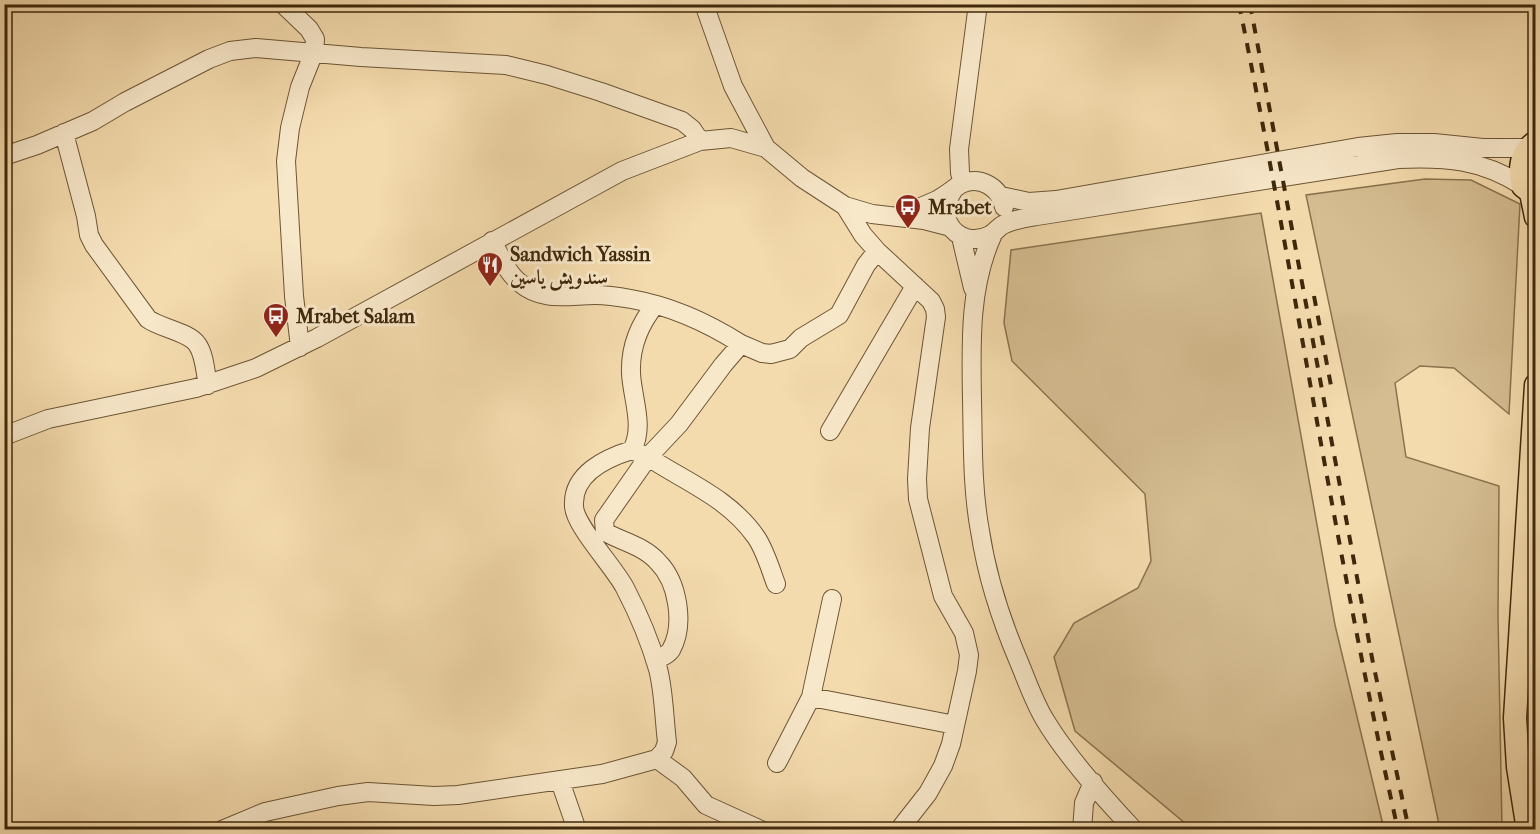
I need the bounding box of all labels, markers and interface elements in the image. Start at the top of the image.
bus stop icon: Mrabet [893,192,923,230]
place label: Mrabet [927,196,992,219]
place label: Sandwich Yassin سندويش ياسين [510,243,651,291]
restaurant icon: Sandwich Yassin سندويش ياسين [475,250,505,288]
bus stop icon: Mrabet Salam [261,301,291,339]
place label: Mrabet Salam [295,305,415,328]

